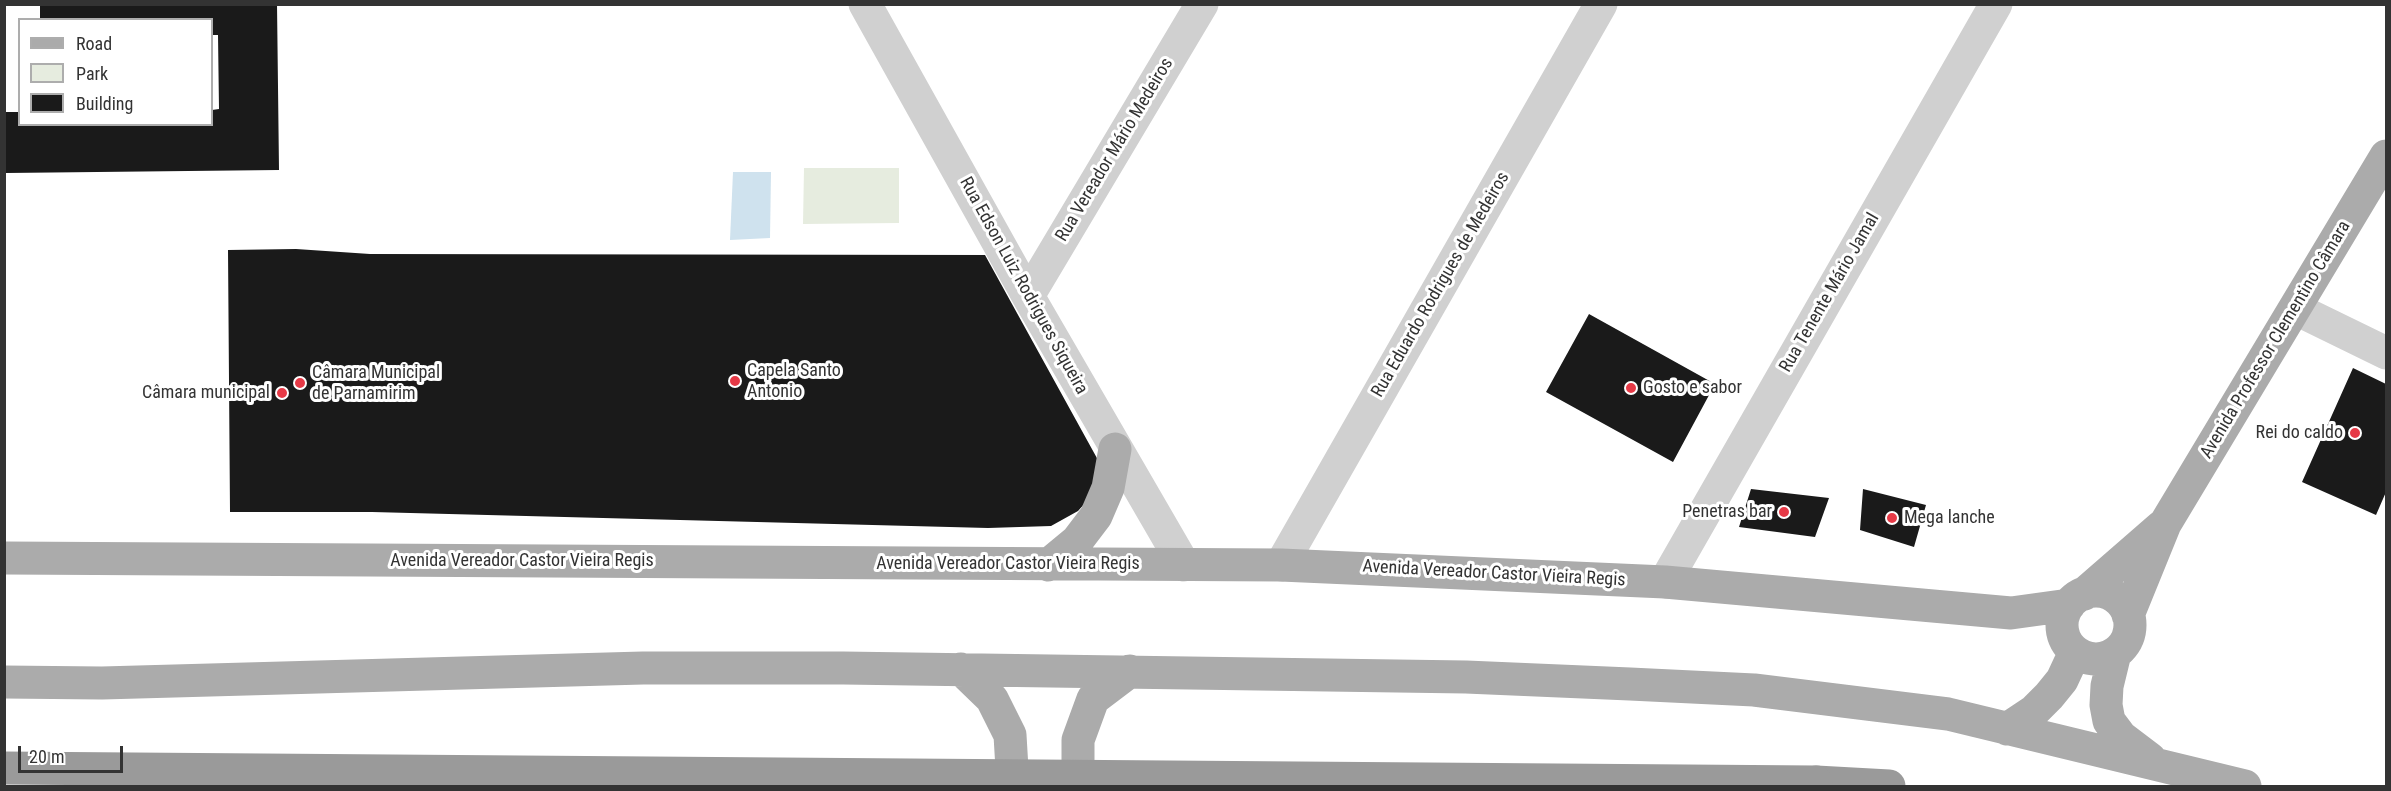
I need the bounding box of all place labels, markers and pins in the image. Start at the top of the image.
place label: Capela Santo Antonio [747,360,841,403]
place label: Câmara Municipal de Parnamirim [312,362,440,404]
marker: Capela Santo Antonio [728,374,742,388]
marker: Câmara Municipal de Parnamirim [293,376,307,390]
place label: Gosto e sabor [1643,377,1742,399]
marker: Gosto e sabor [1624,381,1638,395]
place label: Câmara municipal [142,382,270,404]
marker: Câmara municipal [275,386,289,400]
place label: Rei do caldo [2256,422,2343,444]
marker: Rei do caldo [2348,426,2362,440]
place label: Penetras bar [1682,501,1772,523]
marker: Penetras bar [1777,505,1791,519]
place label: Mega lanche [1904,507,1995,529]
marker: Mega lanche [1885,511,1899,525]

